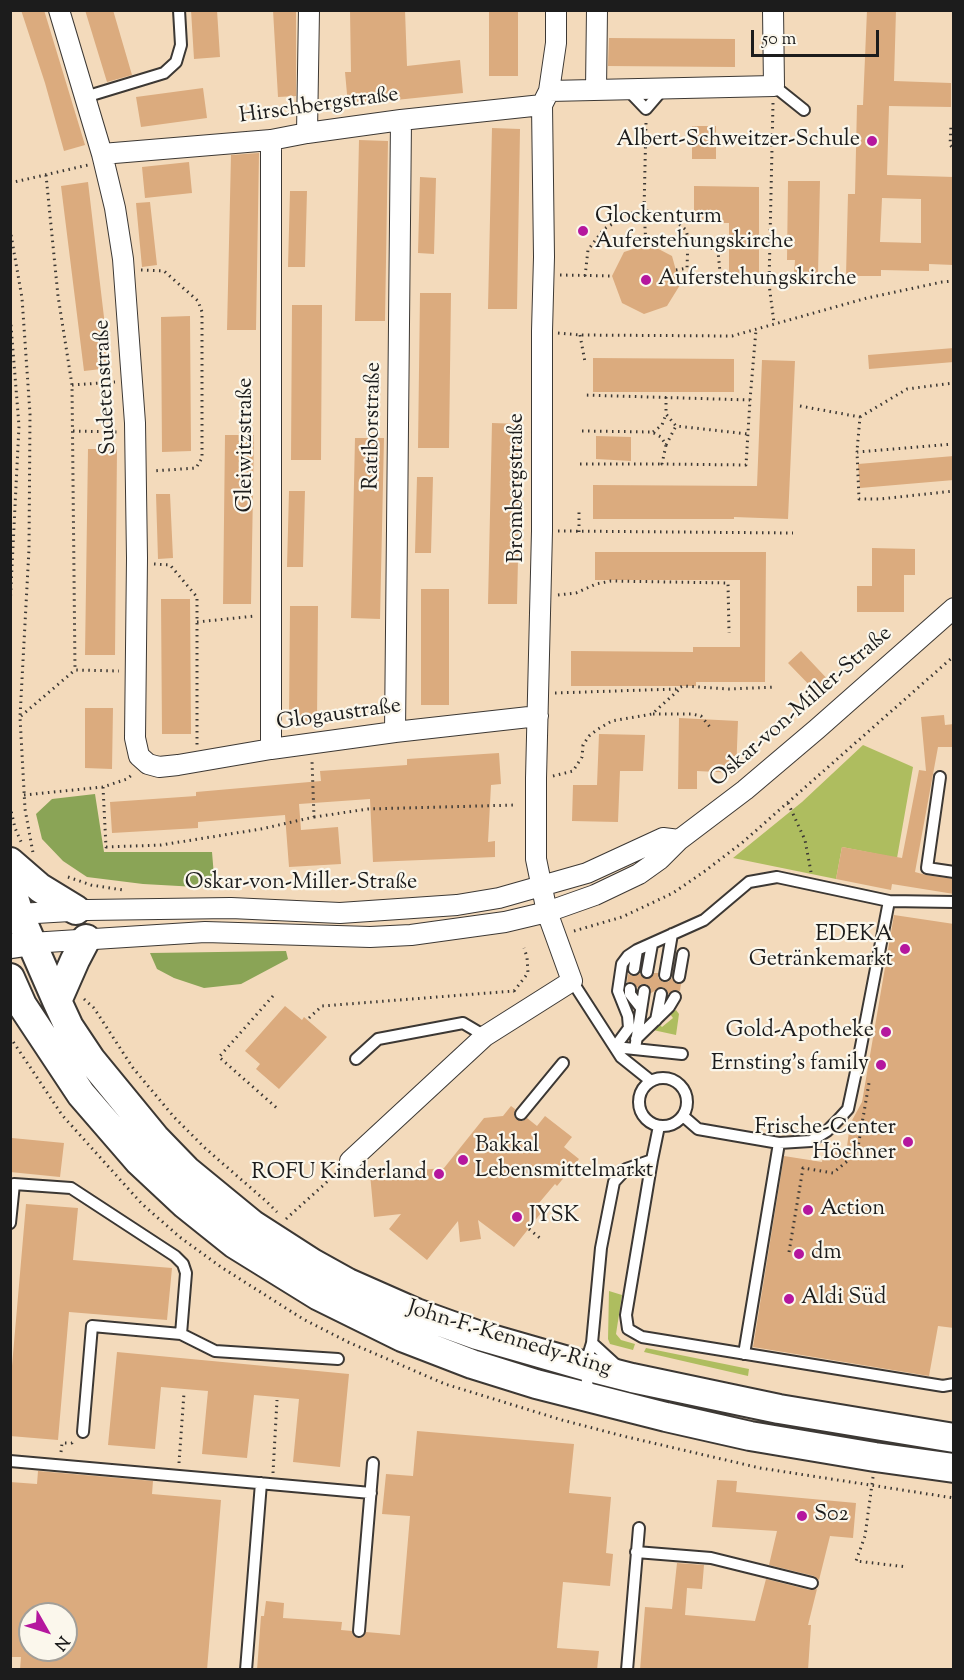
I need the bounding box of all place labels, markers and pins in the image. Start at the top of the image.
place label: Albert-Schweitzer-Schule [616,128,860,154]
marker: Albert-Schweitzer-Schule [865,134,879,148]
place label: Glockenturm Auferstehungskirche [595,205,793,256]
marker: Glockenturm Auferstehungskirche [576,224,590,238]
place label: Auferstehungskirche [658,267,856,293]
marker: Auferstehungskirche [639,273,653,287]
place label: EDEKA Getränkemarkt [749,923,893,974]
marker: EDEKA Getränkemarkt [898,942,912,956]
place label: Gold-Apotheke [726,1019,874,1045]
marker: Gold-Apotheke [879,1025,893,1039]
place label: Ernsting's family [711,1052,869,1078]
marker: Ernsting's family [874,1058,888,1072]
place label: Frische-Center Höchner [755,1116,896,1168]
place label: Bakkal Lebensmittelmarkt [475,1134,653,1186]
marker: Frische-Center Höchner [901,1135,915,1149]
marker: Bakkal Lebensmittelmarkt [456,1153,470,1167]
place label: ROFU Kinderland [251,1161,427,1187]
marker: ROFU Kinderland [432,1167,446,1181]
place label: Action [820,1197,885,1223]
marker: Action [801,1203,815,1217]
place label: JYSK [529,1204,579,1230]
marker: JYSK [510,1210,524,1224]
place label: dm [811,1241,842,1267]
marker: dm [792,1247,806,1261]
place label: Aldi Süd [801,1286,886,1312]
marker: Aldi Süd [782,1292,796,1306]
place label: S02 [814,1503,849,1529]
marker: S02 [795,1509,809,1523]

